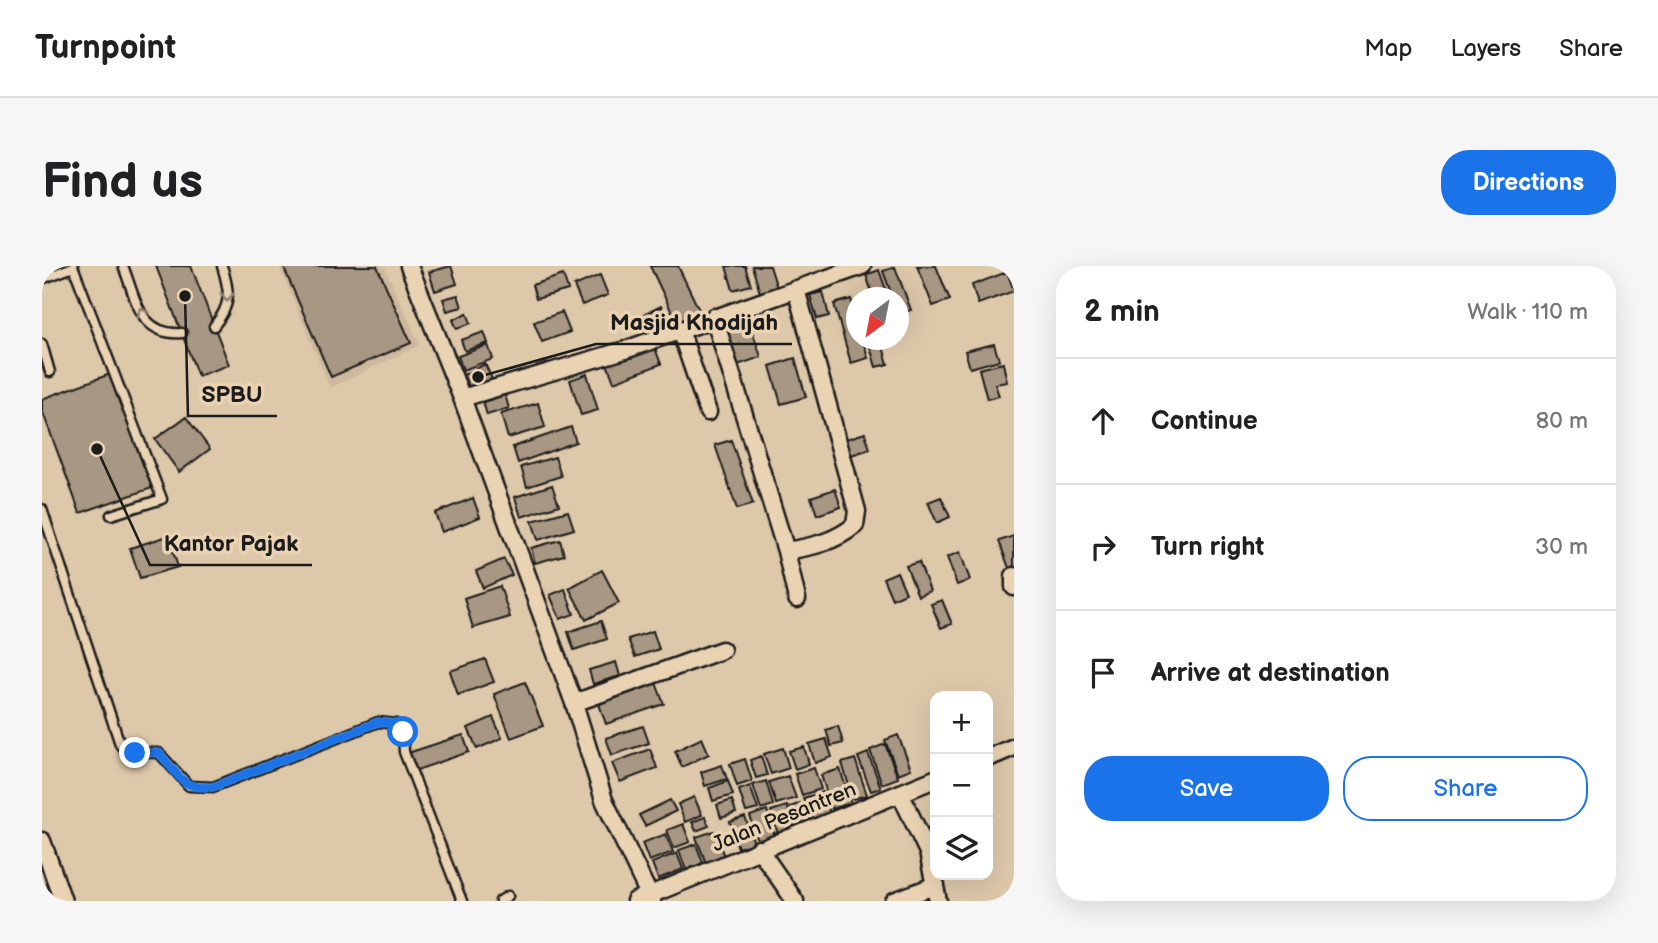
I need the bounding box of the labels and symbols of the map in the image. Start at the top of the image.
north arrow [846,287,909,350]
one-way arrow [220,292,235,303]
callout: Masjid Khodijah [596,300,792,344]
one-way arrow [136,307,150,319]
text: Masjid Khodijah [610,309,778,337]
callout: SPBU [188,372,277,416]
text: SPBU [202,381,262,409]
callout: Kantor Pajak [150,521,312,565]
text: Kantor Pajak [164,530,298,558]
route start [387,716,418,747]
route end [119,737,150,768]
street label: Jalan Pesantren [708,777,860,857]

